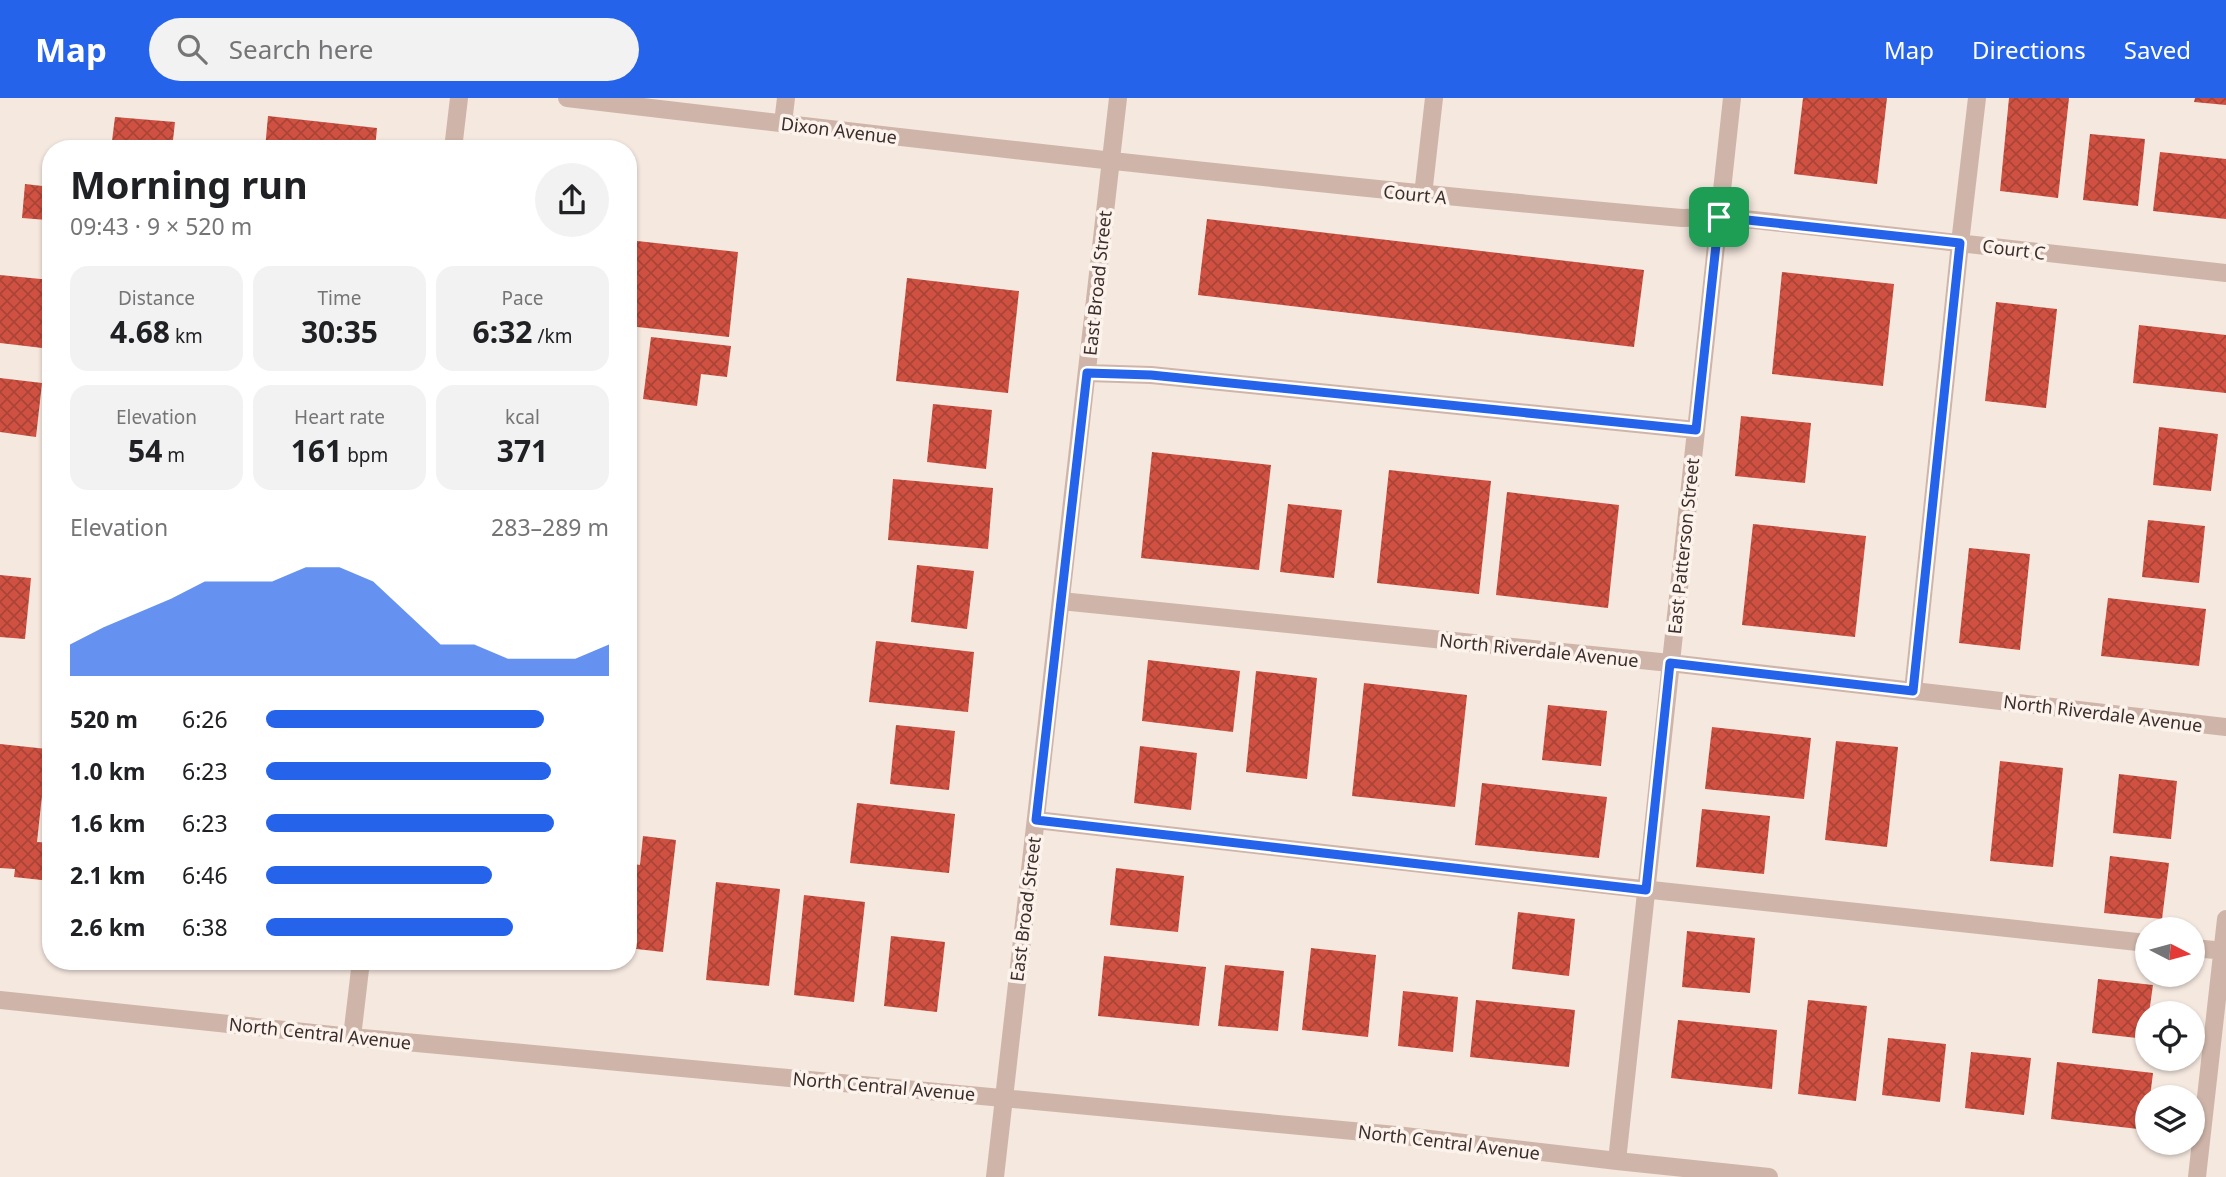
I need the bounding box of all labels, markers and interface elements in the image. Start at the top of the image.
search box [149,18,639,81]
text: Map [35,27,107,72]
icon: search [173,30,211,68]
text: Search here [229,31,373,67]
text: Map [1884,33,1934,66]
text: Directions [1972,33,2086,66]
text: Saved [2124,33,2191,66]
street label: Dixon Avenue [780,111,898,149]
text: Morning run [70,158,308,210]
button: share [535,163,609,237]
street label: Court A [1382,179,1448,209]
pin [1689,187,1749,247]
icon: arrive [1700,198,1738,236]
street label: East Broad Street [1077,209,1117,357]
text: 09:43 · 9 × 520 m [70,210,252,242]
street label: Court C [1981,233,2047,265]
text: Distance [118,285,195,311]
text: Time [318,285,361,311]
text: Pace [502,285,544,311]
text: 4.68 [110,311,170,352]
text: 30:35 [301,311,378,352]
text: 6:32 [473,311,533,352]
text: km [170,323,203,349]
text: /km [533,323,572,349]
text: Elevation [116,404,197,430]
text: Heart rate [294,404,385,430]
text: kcal [505,404,540,430]
text: 54 [128,430,162,471]
text: 161 [291,430,342,471]
text: 371 [497,430,548,471]
text: m [162,442,185,468]
text: bpm [342,442,388,468]
street label: East Patterson Street [1662,456,1704,635]
text: Elevation [70,511,168,543]
text: 283–289 m [491,511,609,543]
street label: North Riverdale Avenue [1438,628,1640,672]
street label: North Riverdale Avenue [2002,689,2204,737]
text: 520 m [70,703,138,735]
text: 6:26 [182,703,228,735]
text: 1.0 km [70,755,145,787]
text: 6:23 [182,755,228,787]
text: 1.6 km [70,807,145,839]
text: 6:23 [182,807,228,839]
street label: East Broad Street [1004,835,1046,983]
text: 2.1 km [70,859,145,891]
text: 6:46 [182,859,228,891]
text: 2.6 km [70,911,145,943]
text: 6:38 [182,911,228,943]
north arrow [2135,917,2205,987]
map controls [2135,917,2205,1155]
button: locate [2135,1001,2205,1071]
street label: North Central Avenue [228,1011,412,1055]
street label: North Central Avenue [792,1066,976,1106]
button: layers [2135,1085,2205,1155]
street label: North Central Avenue [1357,1119,1541,1165]

